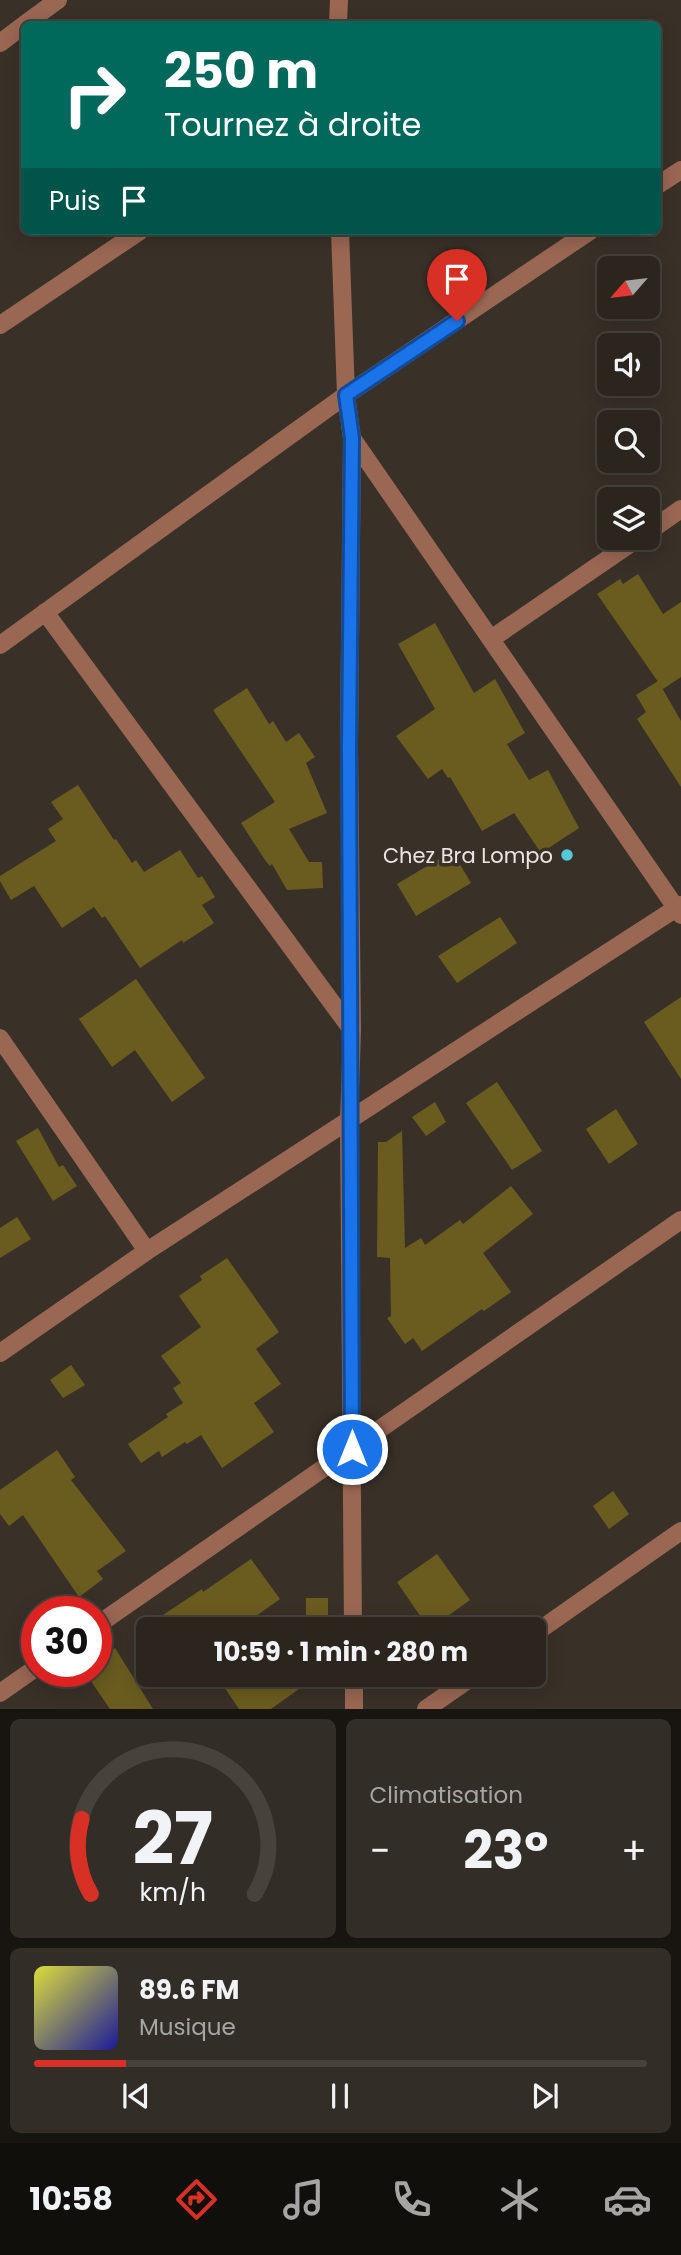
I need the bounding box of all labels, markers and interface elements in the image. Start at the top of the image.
text: 250 m [164,37,318,105]
icon: right [49,49,140,140]
text: Tournez à droite [164,102,421,147]
icon: arrive [115,182,153,220]
text: Puis [49,183,101,219]
pin [427,249,487,321]
north arrow [597,256,660,318]
map controls [597,256,660,550]
icon: arrive [438,260,476,298]
button: sound [597,333,660,396]
button: search [597,410,660,473]
button: layers [597,487,660,550]
place label: Chez Bra Lompo [383,841,553,870]
marker: Chez Bra Lompo [559,847,575,863]
position arrow [315,1412,389,1486]
speed limit sign: 30 [21,1596,112,1687]
text: 10:59 · 1 min · 280 m [214,1634,468,1670]
text: Climatisation [370,1779,523,1811]
text: 27 [132,1789,213,1890]
text: 23° [463,1814,548,1887]
text: − [370,1824,390,1877]
text: + [621,1824,647,1877]
text: km/h [139,1875,206,1910]
text: 89.6 FM [139,1972,239,2008]
text: Musique [139,2011,236,2043]
icon: previous [117,2077,155,2115]
icon: pause [321,2077,359,2115]
icon: next [526,2077,564,2115]
icon: directions [172,2175,221,2224]
icon: music [279,2175,328,2224]
icon: phone [387,2175,436,2224]
icon: climate [495,2175,544,2224]
icon: car [603,2175,652,2224]
text: 10:58 [29,2176,113,2221]

